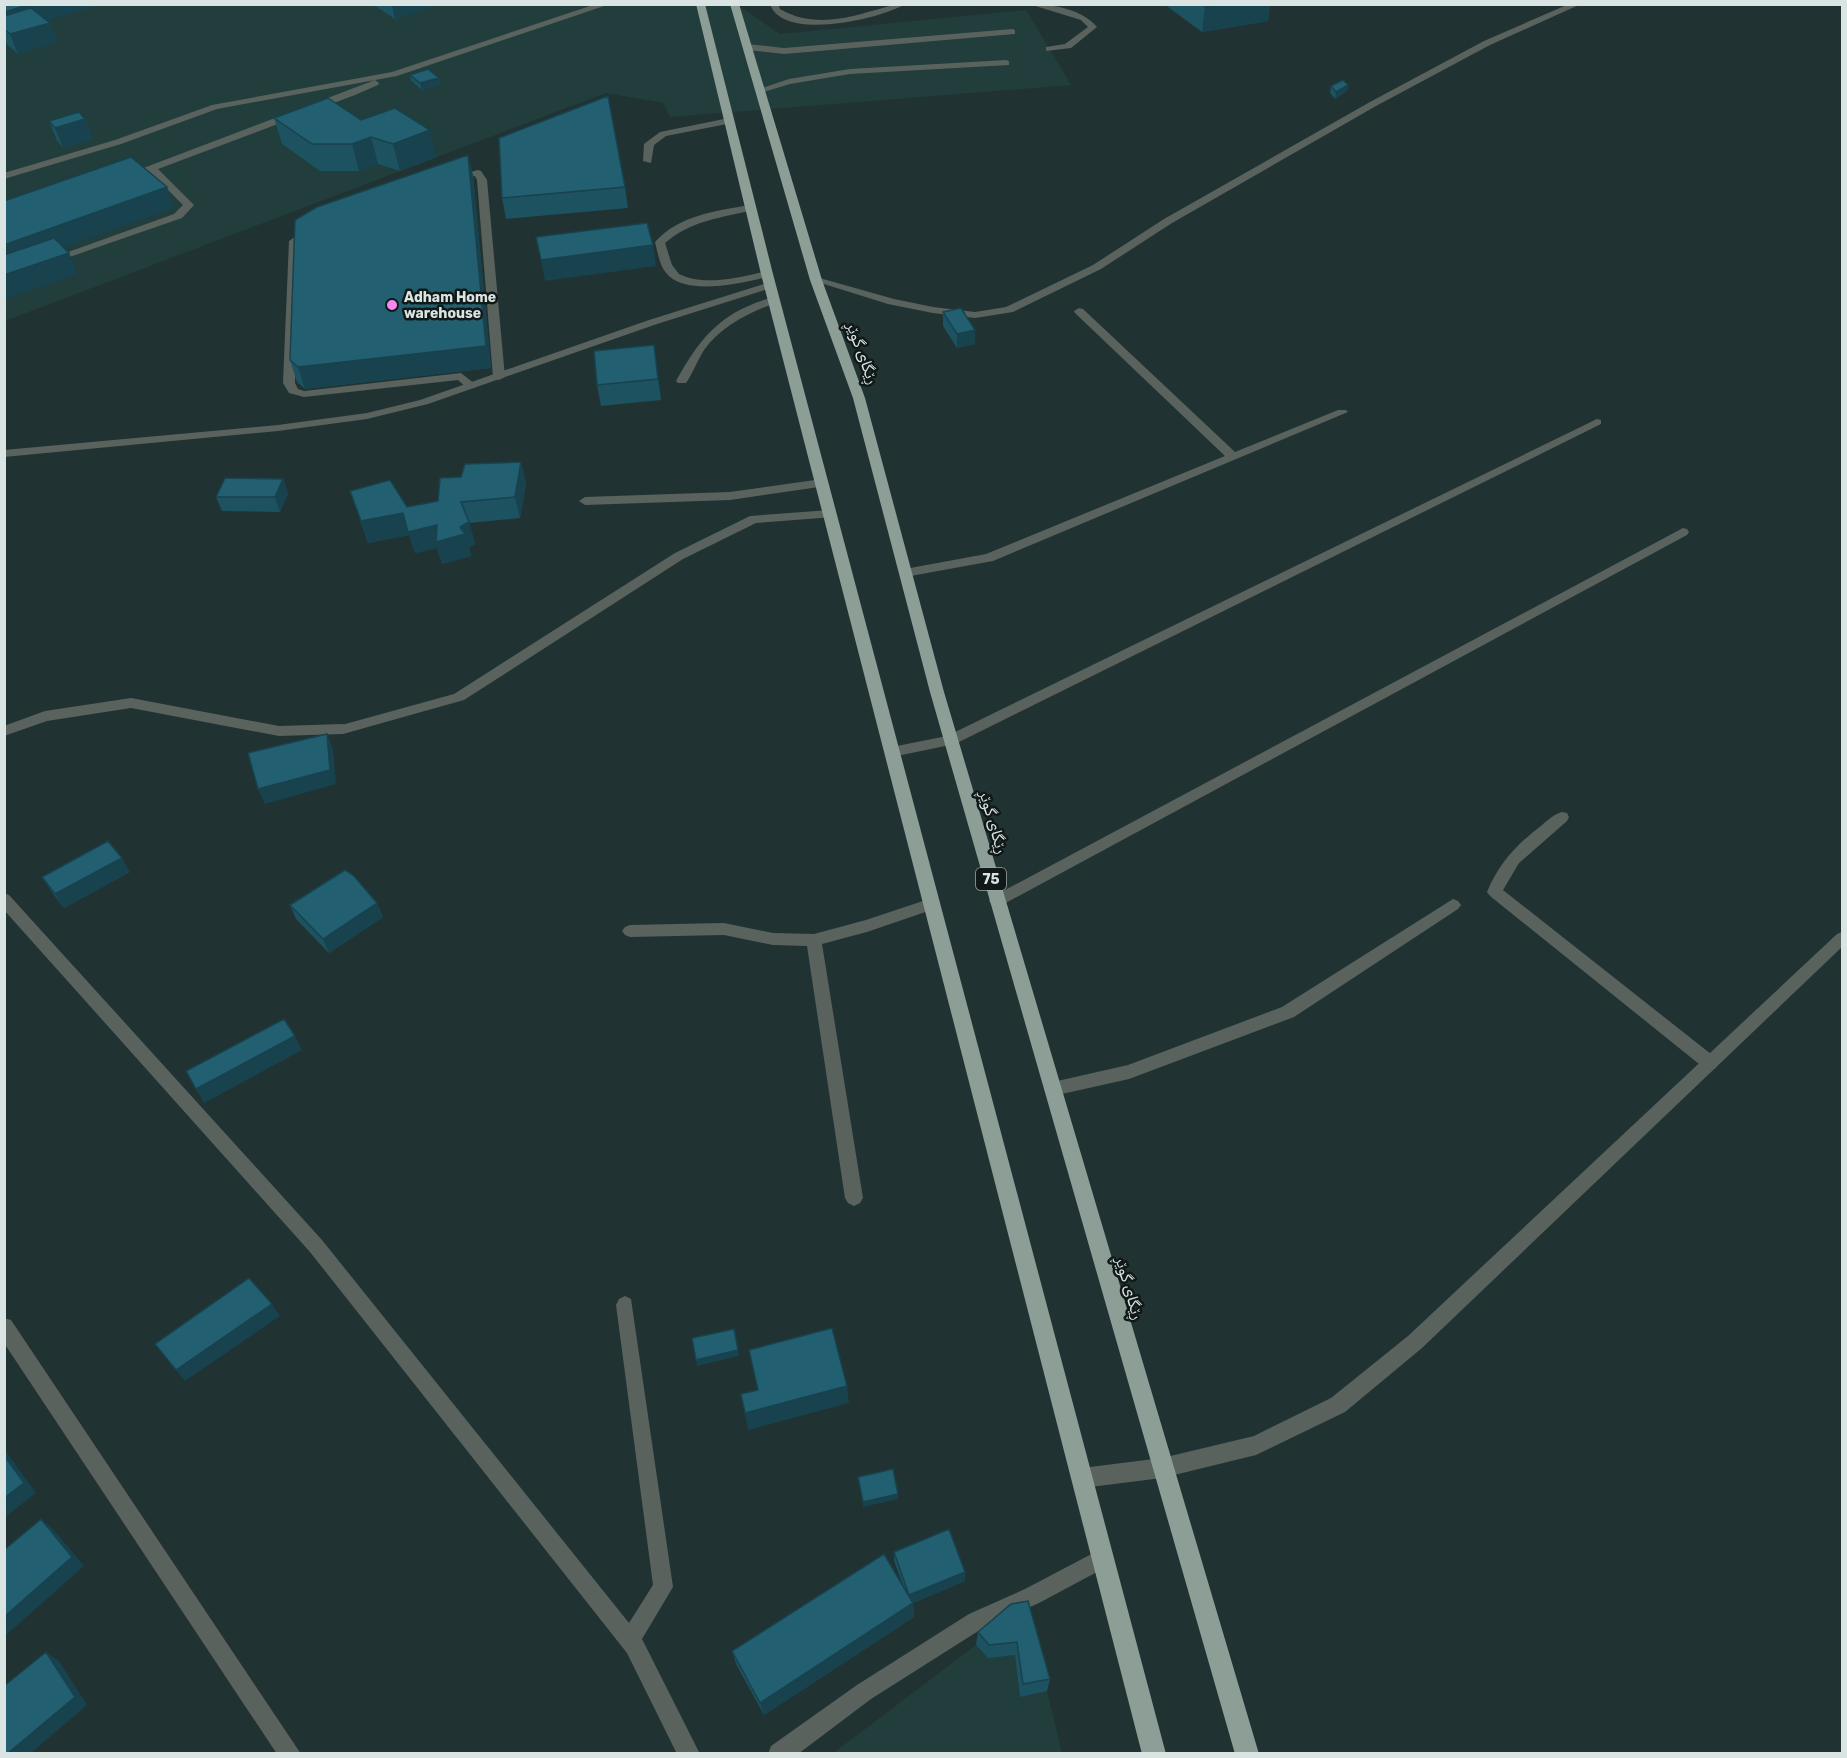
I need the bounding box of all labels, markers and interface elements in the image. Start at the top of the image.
place label: Adham Home warehouse [404,289,496,322]
marker: Adham Home warehouse [385,298,399,312]
street label: ڕێگای گوێڕ [839,319,882,388]
street label: ڕێگای گوێڕ [972,787,1011,857]
road number: 75 [976,868,1006,890]
street label: ڕێگای گوێڕ [1108,1253,1147,1323]

